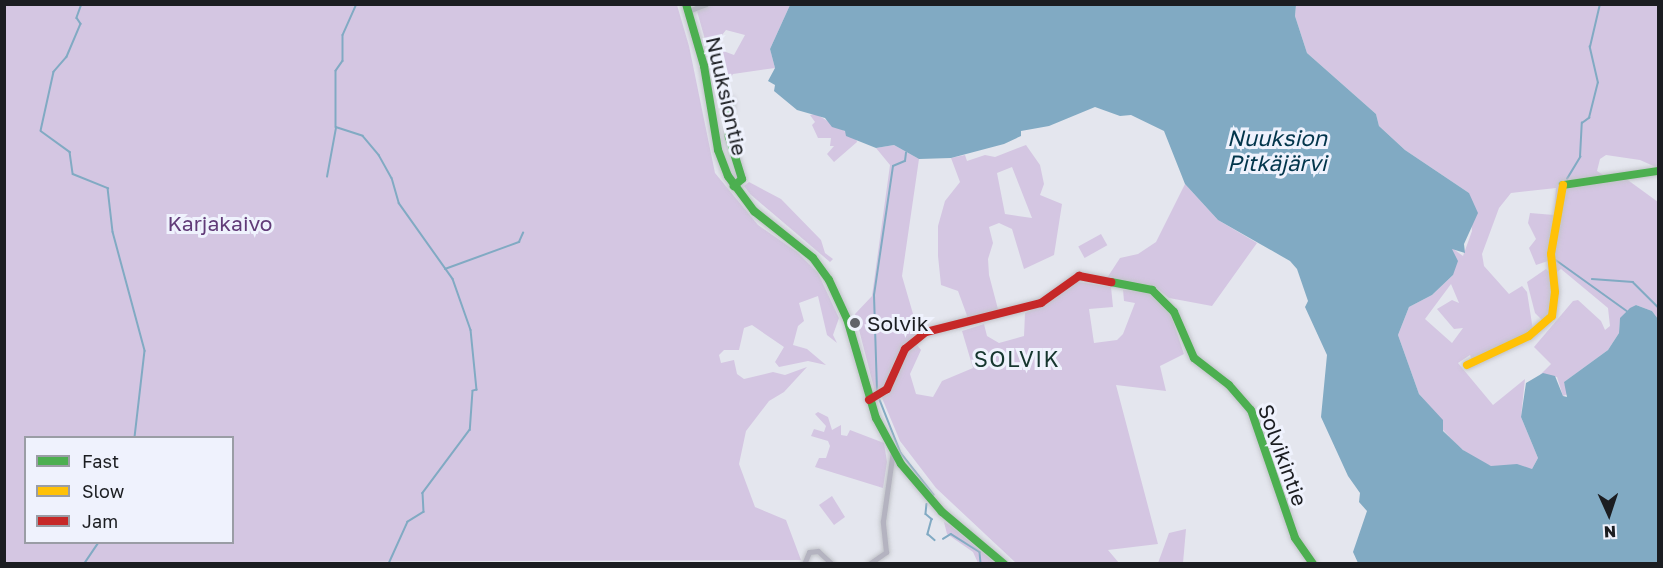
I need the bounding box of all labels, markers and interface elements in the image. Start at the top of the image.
street label: Nuuksiontie [701,34,753,158]
water label: Nuuksion Pitkäjärvi [1227,124,1327,176]
park label: Karjakaivo [168,210,272,236]
place label: Solvik [867,310,929,336]
marker: Solvik [848,316,862,330]
district label: SOLVIK [974,346,1060,372]
street label: Solvikintie [1253,401,1313,509]
legend [24,436,234,544]
text: Fast [82,450,119,472]
text: Slow [82,480,124,502]
north arrow [1579,484,1639,544]
text: Jam [82,510,118,532]
text: N [1603,522,1617,542]

